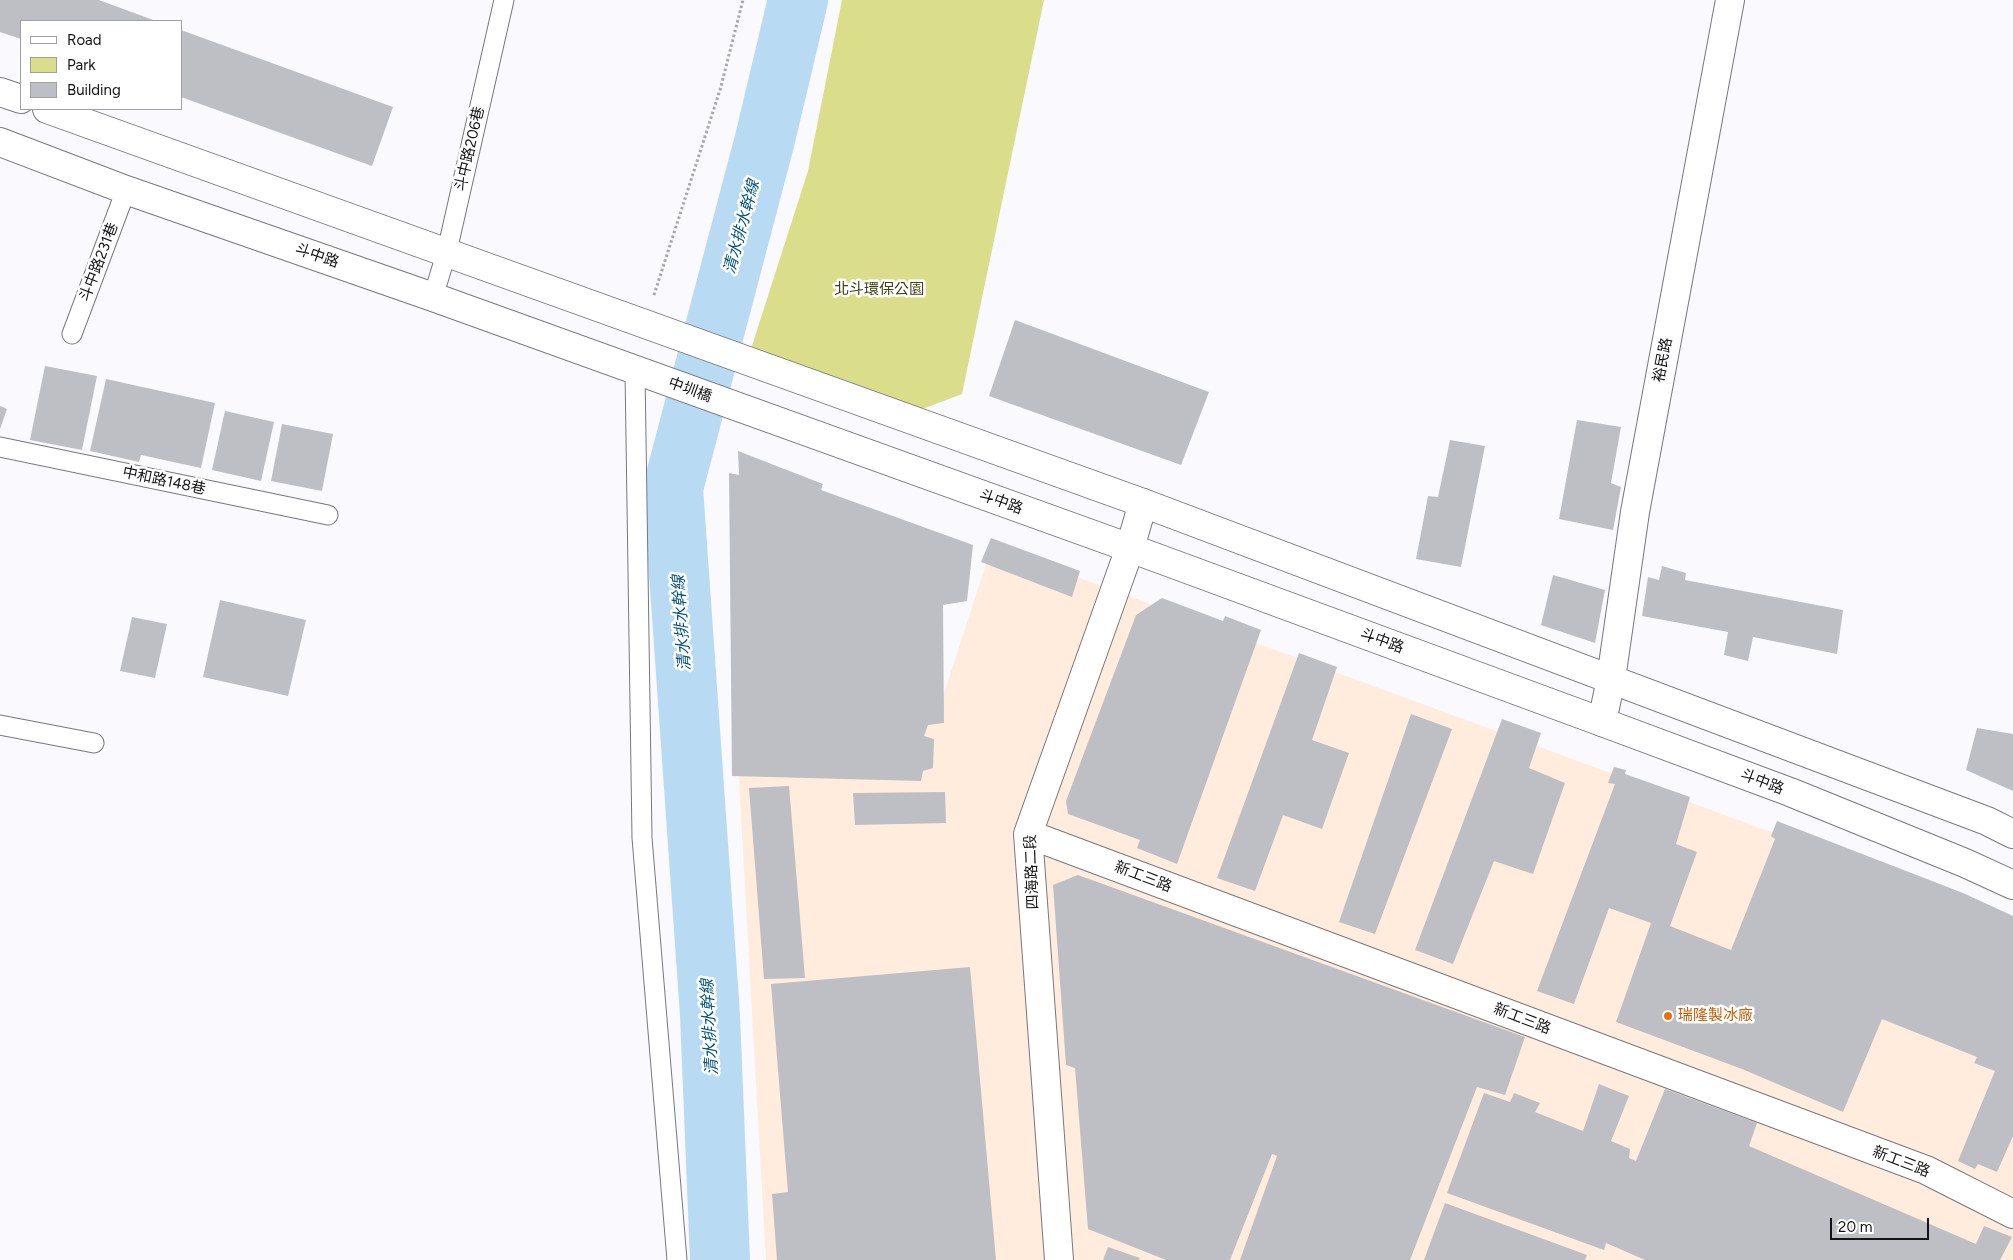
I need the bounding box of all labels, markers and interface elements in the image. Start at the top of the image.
legend [20,20,182,110]
text: Road [67,31,102,49]
text: Park [67,56,96,74]
text: Building [67,81,121,99]
street label: 斗中路206巷 [452,105,488,193]
water label: 清水排水幹線 [720,178,764,276]
street label: 斗中路231巷 [76,220,122,304]
street label: 斗中路 [293,240,341,272]
park label: 北斗環保公園 [834,281,924,299]
street label: 裕民路 [1650,336,1676,384]
street label: 中圳橋 [666,374,714,406]
street label: 中和路148巷 [121,463,207,499]
street label: 斗中路 [977,486,1025,518]
water label: 清水排水幹線 [669,574,695,672]
street label: 斗中路 [1358,625,1406,657]
street label: 斗中路 [1738,766,1786,798]
street label: 四海路二段 [1022,834,1042,910]
street label: 新工三路 [1112,858,1174,896]
water label: 清水排水幹線 [698,979,722,1075]
street label: 新工三路 [1491,1000,1553,1038]
place label: 瑞隆製冰廠 [1678,1007,1753,1025]
marker: 瑞隆製冰廠 [1662,1010,1674,1022]
street label: 新工三路 [1870,1143,1932,1181]
scale bar [1833,1208,1932,1240]
text: 20 m [1838,1218,1872,1236]

